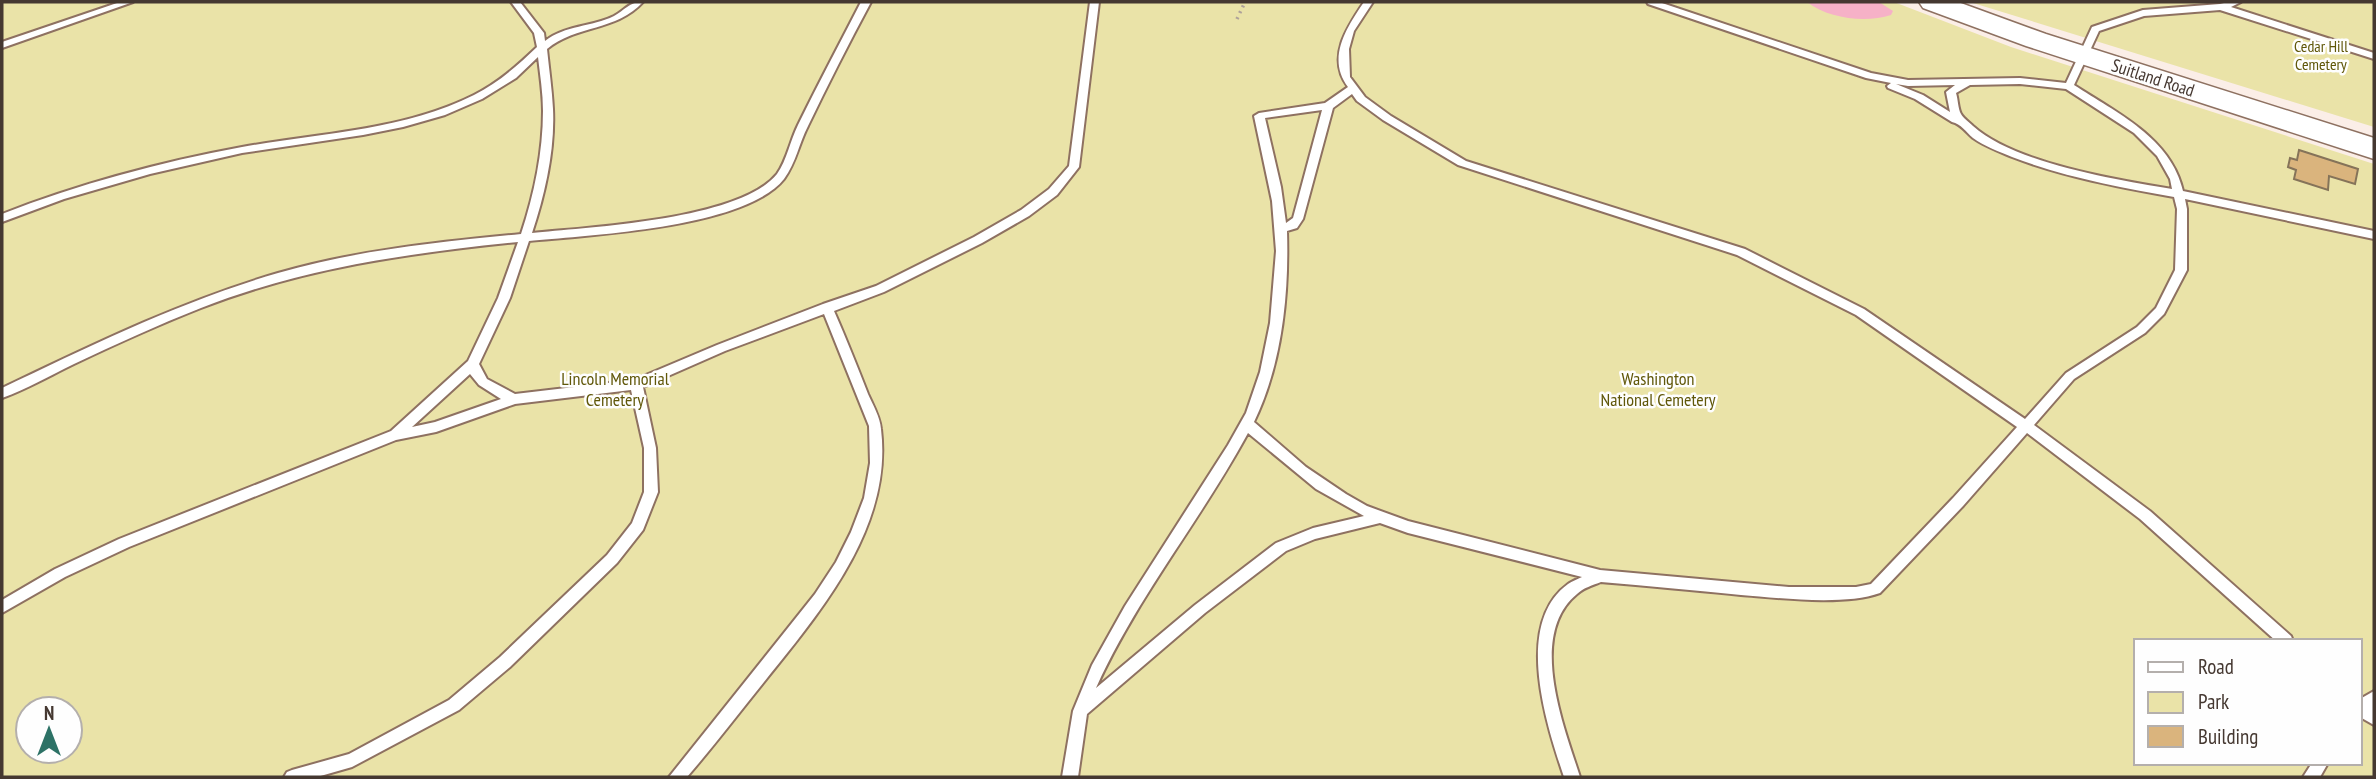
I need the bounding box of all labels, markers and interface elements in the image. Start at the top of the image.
park label: Cedar Hill Cemetery [2294,36,2348,74]
street label: Suitland Road [2109,53,2198,102]
park label: Lincoln Memorial Cemetery [561,367,670,411]
park label: Washington National Cemetery [1601,367,1716,411]
legend [2134,639,2362,765]
text: Road [2198,653,2234,680]
text: Park [2198,688,2229,715]
north arrow [14,695,84,765]
text: N [44,701,54,725]
text: Building [2198,723,2258,750]

